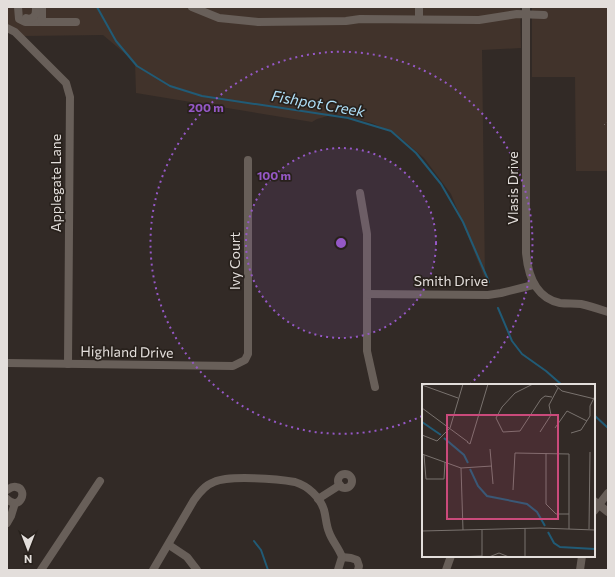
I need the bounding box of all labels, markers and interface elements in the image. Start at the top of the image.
water label: Fishpot Creek [270,86,367,120]
text: 200 m [188,100,224,114]
street label: Applegate Lane [47,134,64,232]
street label: Vlasis Drive [504,151,521,225]
text: 100 m [257,168,291,182]
street label: Ivy Court [226,232,243,290]
centre of rings [334,236,348,250]
street label: Smith Drive [414,272,488,289]
street label: Highland Drive [80,342,174,361]
inset map [422,384,595,557]
north arrow [8,529,48,569]
text: N [24,553,32,566]

